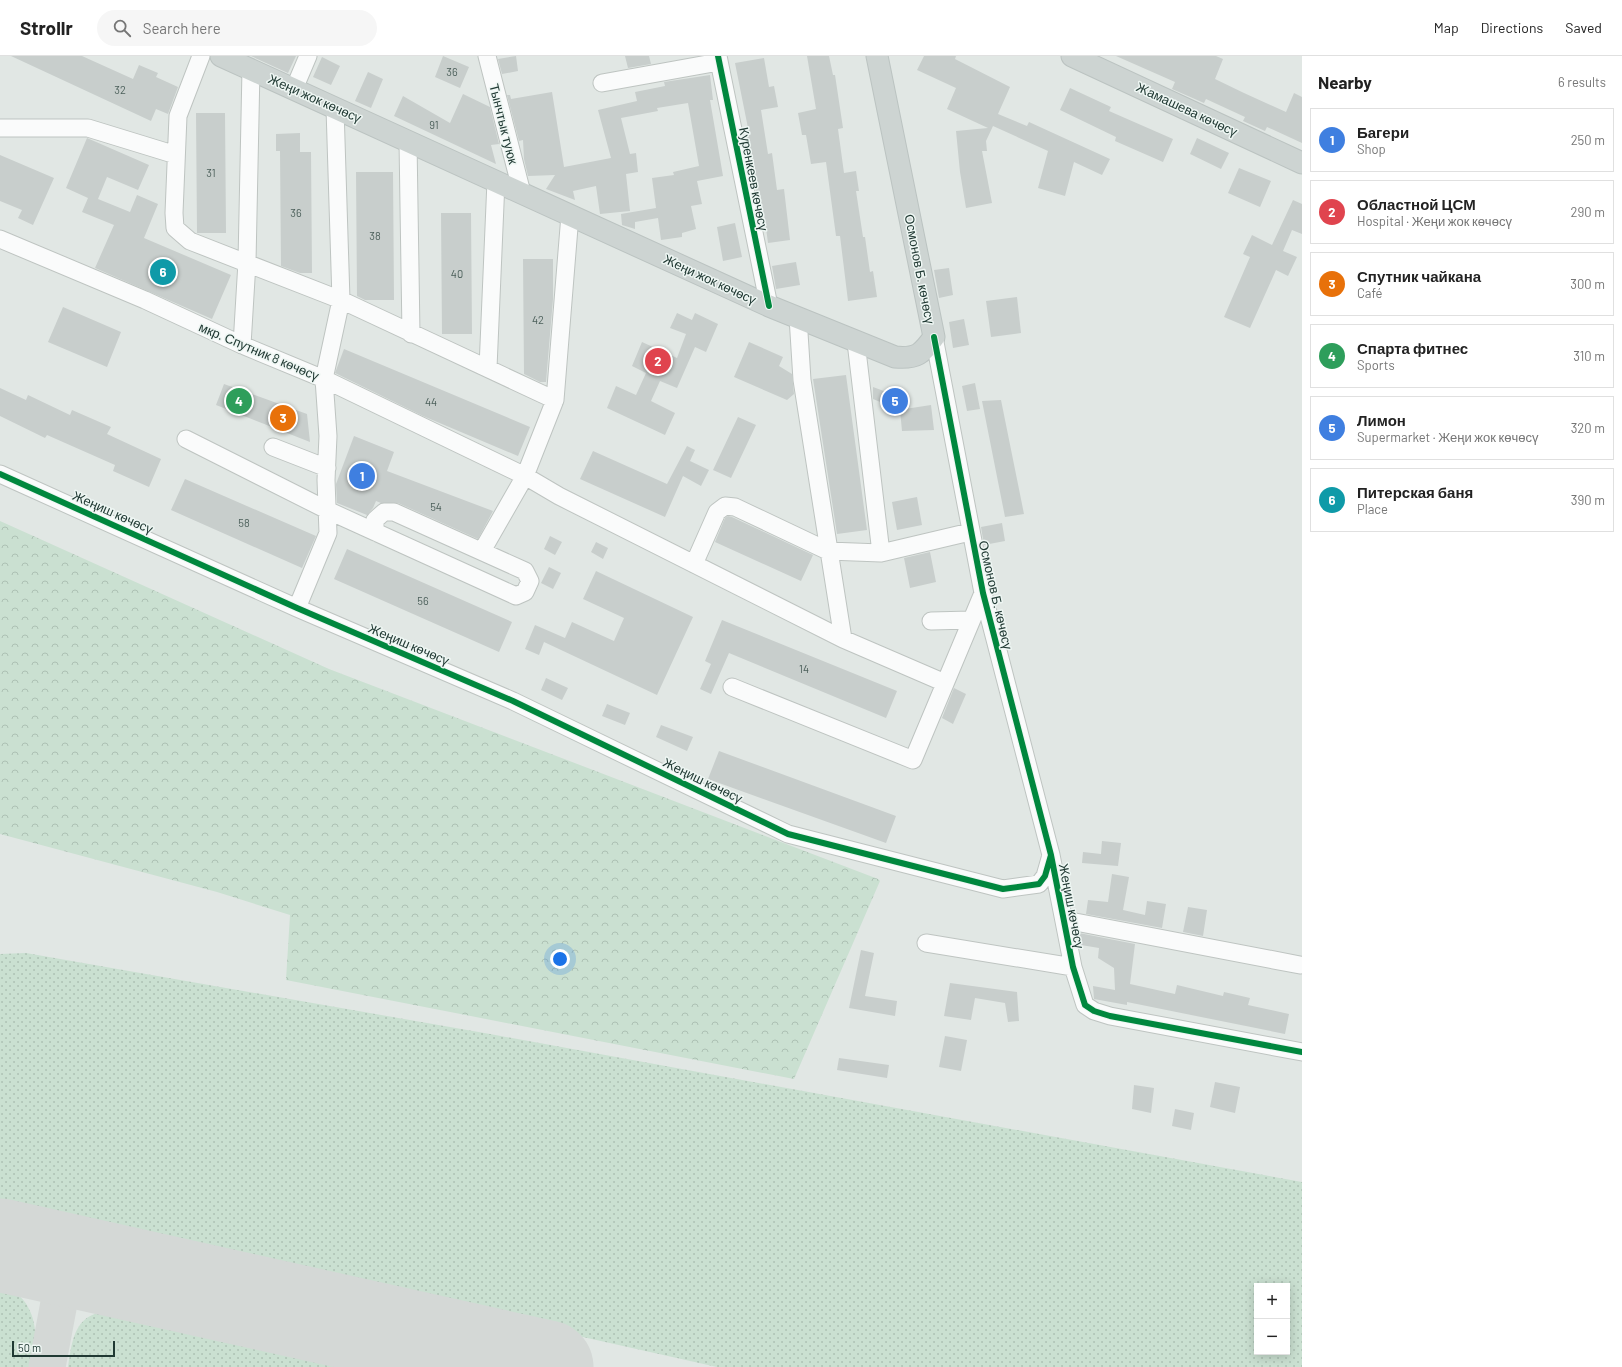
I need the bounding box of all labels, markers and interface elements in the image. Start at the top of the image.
search box [97,10,377,46]
text: Strollr [20,16,73,39]
icon: search [111,17,133,39]
text: Search here [143,19,221,37]
text: Map [1434,19,1459,36]
text: Directions [1481,19,1543,36]
text: Saved [1565,19,1602,36]
house number: 36 [446,65,458,78]
street label: Жеңи жок көчөсү [266,70,365,126]
text: Nearby [1318,72,1372,92]
text: 6 results [1558,74,1606,90]
street label: Жамашева көчөсү [1134,79,1241,140]
street label: Тынчтык туюк [486,82,522,166]
house number: 32 [114,83,126,96]
house number: 91 [429,118,439,131]
text: Багери [1357,123,1409,141]
street label: Куренкеев көчөсү [736,126,772,233]
text: 1 [1330,132,1334,148]
text: 250 m [1571,132,1605,148]
text: Shop [1357,141,1386,157]
house number: 31 [206,166,216,179]
text: Областной ЦСМ [1357,195,1476,213]
text: 2 [1328,204,1336,220]
text: 290 m [1571,204,1605,220]
house number: 36 [290,206,302,219]
street label: Осмонов Б. көчөсү [902,213,939,326]
text: Hospital · Жеңи жок көчөсү [1357,213,1512,229]
house number: 38 [369,229,381,242]
street label: Жеңи жок көчөсү [661,251,759,308]
pin: 6 [150,257,176,287]
house number: 40 [451,267,463,280]
text: Спутник чайкана [1357,267,1481,285]
text: 3 [1328,276,1336,292]
text: 300 m [1570,276,1605,292]
text: Café [1357,285,1382,301]
house number: 42 [532,313,544,326]
street label: мкр. Спутник 8 көчөсү [197,318,322,384]
text: Спарта фитнес [1357,339,1468,357]
pin: 2 [645,346,671,376]
text: 4 [1328,348,1336,364]
text: 310 m [1573,348,1605,364]
text: Sports [1357,357,1395,373]
pin: 4 [226,386,252,416]
pin: 5 [882,386,908,416]
house number: 44 [425,395,437,408]
pin: 3 [270,403,296,433]
text: Лимон [1357,411,1406,429]
text: 5 [1328,420,1336,436]
text: 320 m [1571,420,1605,436]
text: Supermarket · Жеңи жок көчөсү [1357,429,1538,445]
pin: 1 [349,461,375,491]
text: Питерская баня [1357,483,1473,501]
street label: Жеңиш көчөсү [70,487,156,537]
text: 6 [1329,492,1335,508]
text: 390 m [1571,492,1605,508]
house number: 54 [430,500,442,513]
text: Place [1357,501,1388,517]
house number: 58 [238,516,250,529]
street label: Осмонов Б. көчөсү [976,539,1016,652]
house number: 56 [417,594,429,607]
street label: Жеңиш көчөсү [366,620,452,668]
house number: 14 [799,662,809,675]
street label: Жеңиш көчөсү [661,754,746,806]
street label: Жеңиш көчөсү [1056,862,1088,950]
your location [550,949,570,969]
map controls [1254,1283,1290,1355]
button: + [1254,1283,1290,1319]
button: − [1254,1319,1290,1355]
scale bar [12,1339,115,1358]
text: 50 m [18,1341,41,1354]

